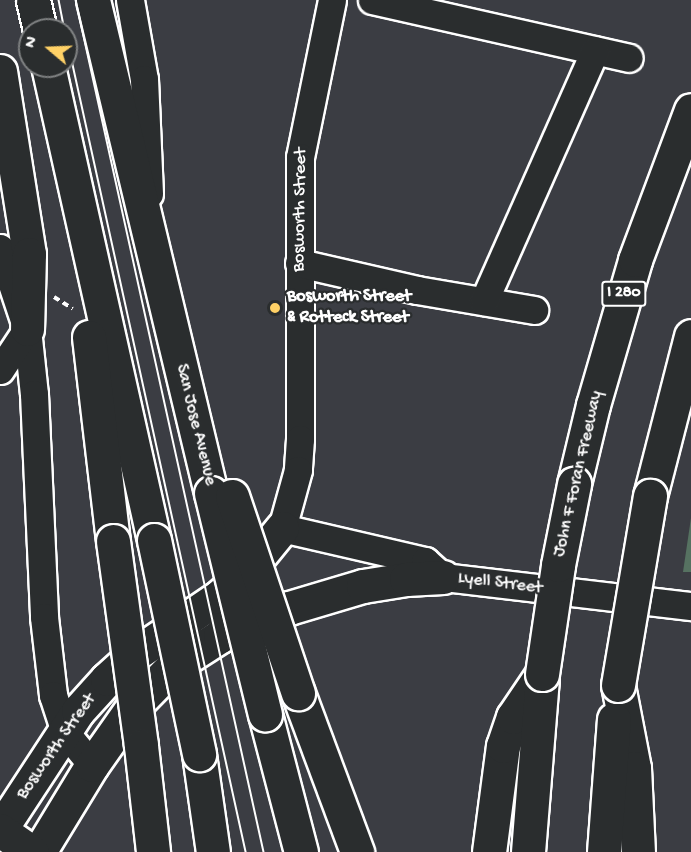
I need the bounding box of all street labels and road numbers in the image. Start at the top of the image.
street label: Bosworth Street [289,148,313,272]
road number: I 280 [600,281,648,307]
street label: San Jose Avenue [169,362,221,488]
street label: John F Foran Freeway [549,389,609,559]
street label: Lyell Street [457,568,543,600]
street label: Bosworth Street [13,690,101,804]

